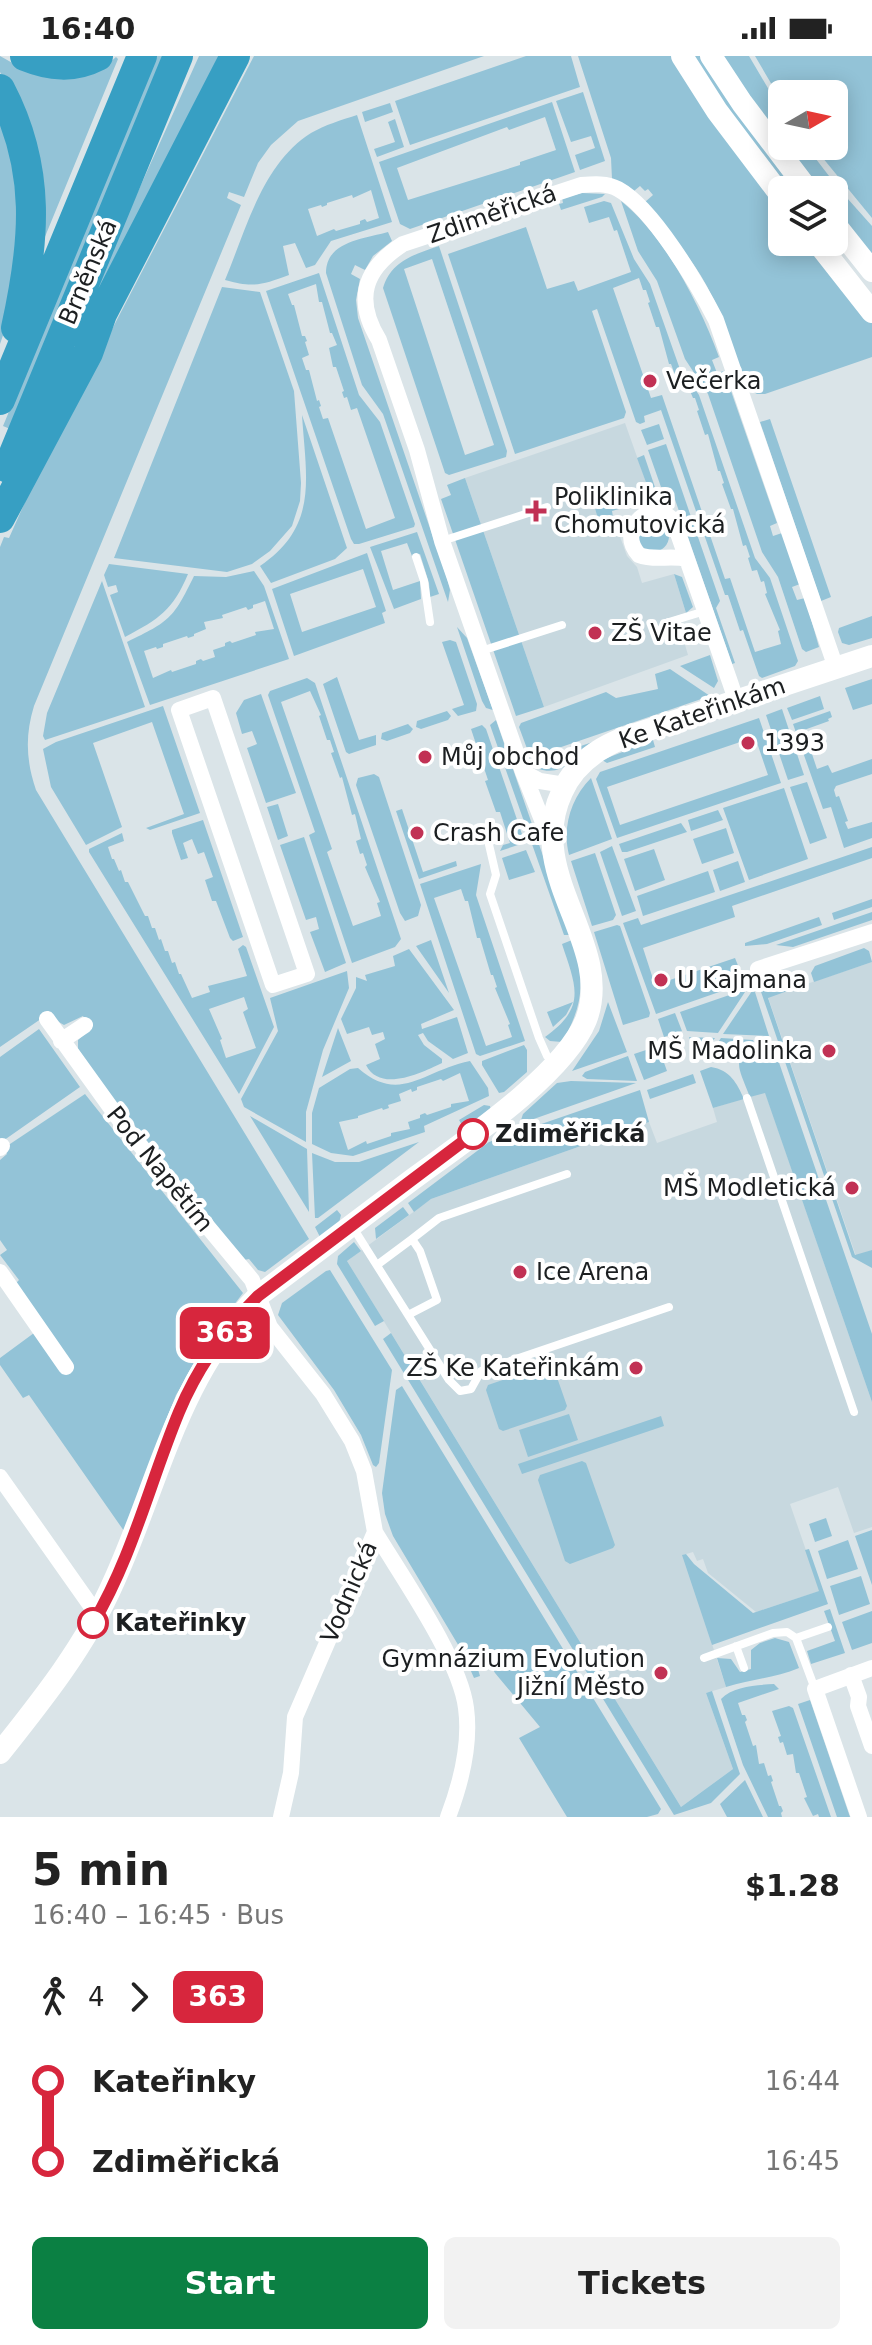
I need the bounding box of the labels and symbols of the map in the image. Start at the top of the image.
north arrow [768,80,848,160]
street label: Zdiměřická [424,179,560,249]
street label: Brněnská [53,215,123,329]
place label: Večerka [666,367,761,395]
marker: Večerka [641,372,659,390]
place label: Poliklinika Chomutovická [554,483,726,539]
marker: Poliklinika Chomutovická [525,500,547,522]
place label: ZŠ Vitae [611,617,712,647]
marker: ZŠ Vitae [586,624,604,642]
street label: Ke Kateřinkám [615,671,789,755]
place label: 1393 [764,729,825,757]
marker: 1393 [739,734,757,752]
place label: Můj obchod [441,743,579,771]
marker: Můj obchod [416,748,434,766]
place label: Crash Cafe [433,819,564,847]
marker: Crash Cafe [408,824,426,842]
place label: U Kajmana [677,966,807,994]
marker: U Kajmana [652,971,670,989]
place label: MŠ Madolinka [647,1035,813,1065]
marker: MŠ Madolinka [820,1042,838,1060]
street label: Pod Napětím [101,1101,219,1237]
marker: Zdiměřická [458,1119,488,1149]
place label: Zdiměřická [495,1120,646,1148]
place label: MŠ Modletická [663,1172,836,1202]
marker: MŠ Modletická [843,1179,861,1197]
place label: Ice Arena [536,1258,649,1286]
marker: Ice Arena [511,1263,529,1281]
line badge: 363 [179,1307,271,1359]
place label: ZŠ Ke Kateřinkám [406,1352,620,1382]
marker: ZŠ Ke Kateřinkám [627,1359,645,1377]
street label: Vodnická [315,1537,383,1647]
marker: Kateřinky [78,1608,108,1638]
place label: Kateřinky [115,1609,247,1637]
place label: Gymnázium Evolution Jižní Město [382,1645,645,1701]
marker: Gymnázium Evolution Jižní Město [652,1664,670,1682]

